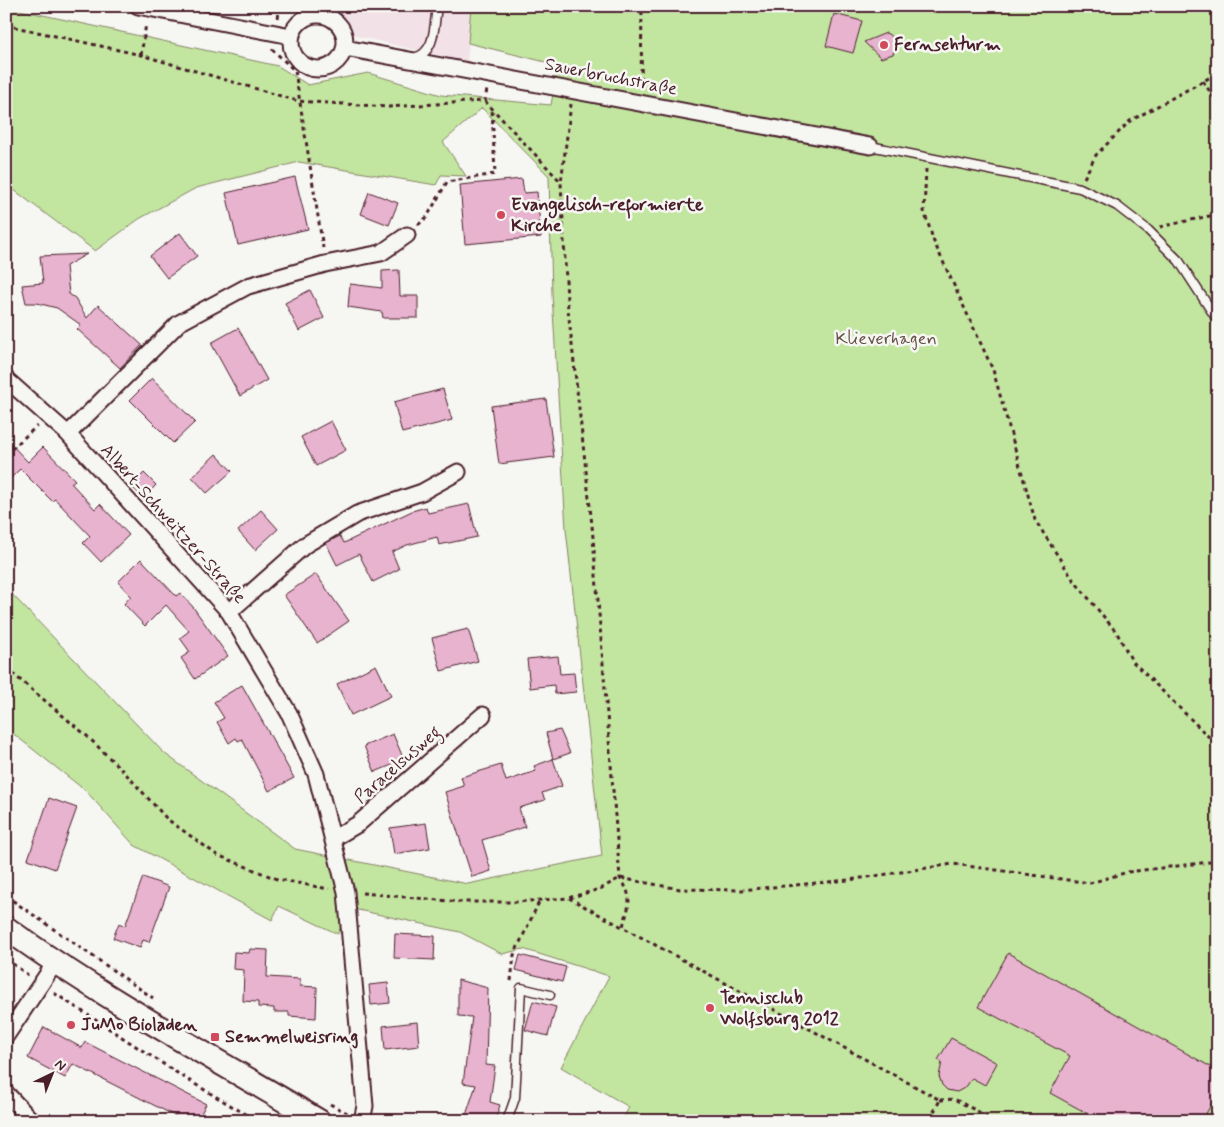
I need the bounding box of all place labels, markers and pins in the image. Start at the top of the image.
place label: Fernsehturm [894,33,1001,57]
marker: Fernsehturm [878,39,890,51]
place label: Evangelisch-reformierte Kirche [511,193,704,238]
marker: Evangelisch-reformierte Kirche [495,209,507,221]
place label: Tennisclub Wolfsburg 2012 [719,986,839,1031]
marker: Tennisclub Wolfsburg 2012 [704,1002,716,1014]
place label: JuMo Bioladen [81,1013,198,1037]
marker: JuMo Bioladen [65,1019,77,1031]
place label: Semmelweisring [225,1025,358,1049]
marker: Semmelweisring [209,1031,221,1043]

